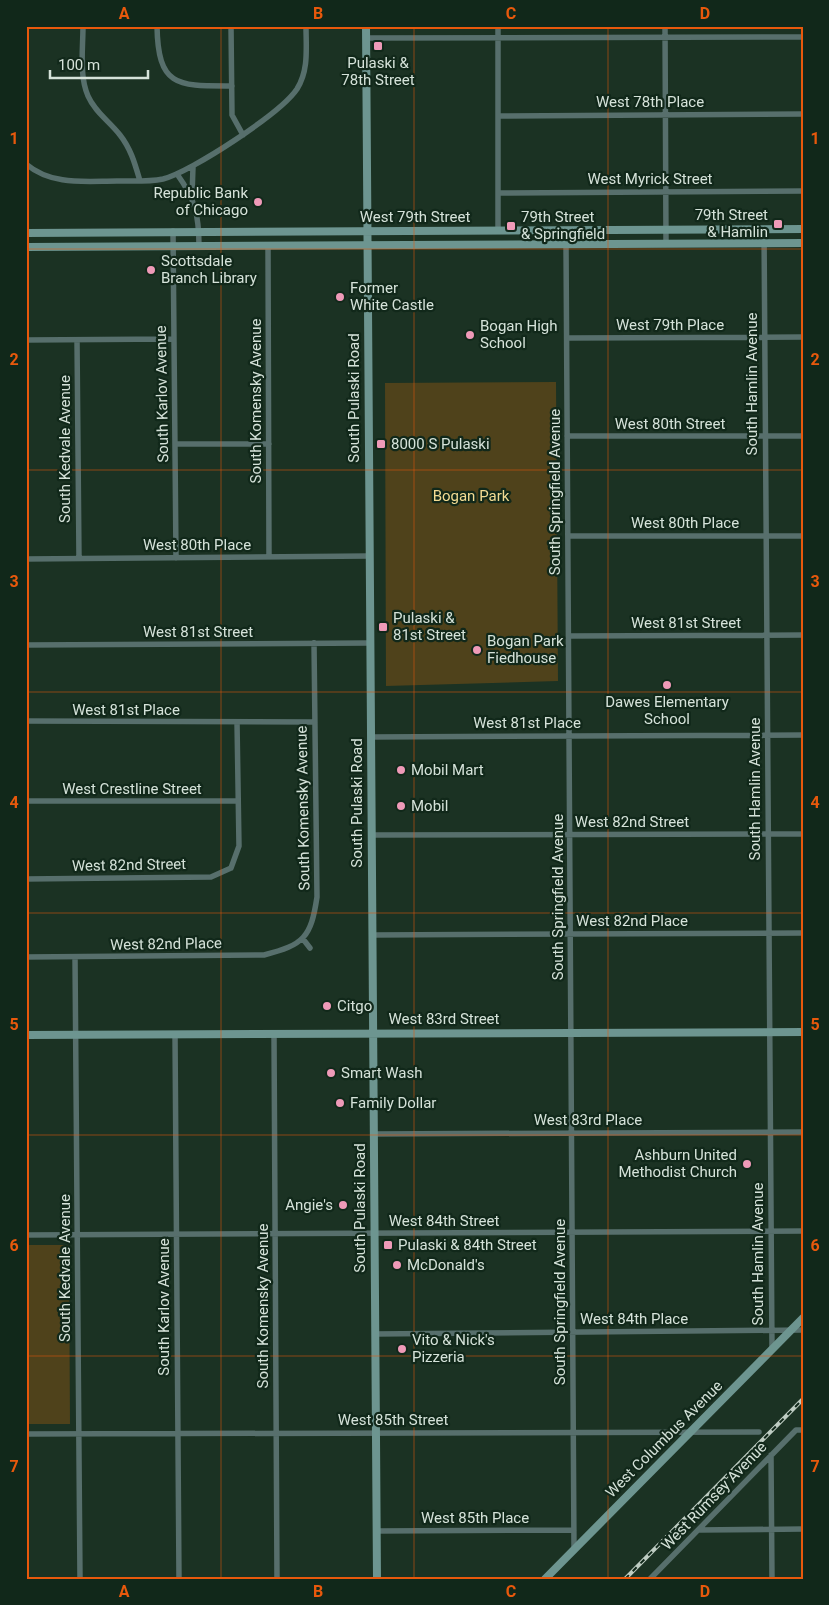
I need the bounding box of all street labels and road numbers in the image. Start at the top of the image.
street label: West 78th Place [596,93,704,111]
street label: West Myrick Street [587,170,713,188]
street label: West 79th Street [360,208,470,226]
street label: South Hamlin Avenue [743,312,761,455]
street label: West 79th Place [616,316,724,334]
street label: South Komensky Avenue [247,318,265,484]
street label: South Karlov Avenue [152,325,172,463]
street label: South Pulaski Road [345,333,363,463]
street label: South Kedvale Avenue [56,375,74,523]
street label: South Springfield Avenue [546,409,564,575]
street label: West 80th Street [615,415,725,433]
street label: West 80th Place [631,514,739,532]
street label: West 80th Place [143,536,251,554]
street label: West 81st Street [631,614,741,632]
street label: West 81st Street [143,623,253,641]
street label: West 81st Place [72,701,180,719]
street label: West 81st Place [473,714,581,732]
street label: South Hamlin Avenue [746,717,764,860]
street label: South Komensky Avenue [293,725,313,891]
street label: South Pulaski Road [348,738,366,868]
street label: West Crestline Street [62,780,202,798]
street label: West 82nd Street [575,813,689,831]
street label: South Springfield Avenue [549,814,567,980]
street label: West 82nd Street [72,855,186,875]
street label: West 82nd Place [576,912,688,930]
street label: West 82nd Place [110,934,222,954]
street label: West 83rd Street [389,1010,500,1028]
street label: West 83rd Place [534,1111,642,1129]
street label: South Pulaski Road [351,1143,369,1273]
street label: South Hamlin Avenue [749,1182,767,1325]
street label: South Kedvale Avenue [56,1194,74,1342]
street label: West 84th Street [389,1212,499,1230]
street label: South Springfield Avenue [551,1219,569,1385]
street label: South Komensky Avenue [254,1223,272,1389]
street label: South Karlov Avenue [155,1238,173,1376]
street label: West 84th Place [580,1310,688,1328]
street label: West Columbus Avenue [602,1377,726,1501]
street label: West 85th Street [338,1411,448,1429]
street label: West Rumsey Avenue [658,1438,770,1554]
street label: West 85th Place [421,1509,529,1527]

